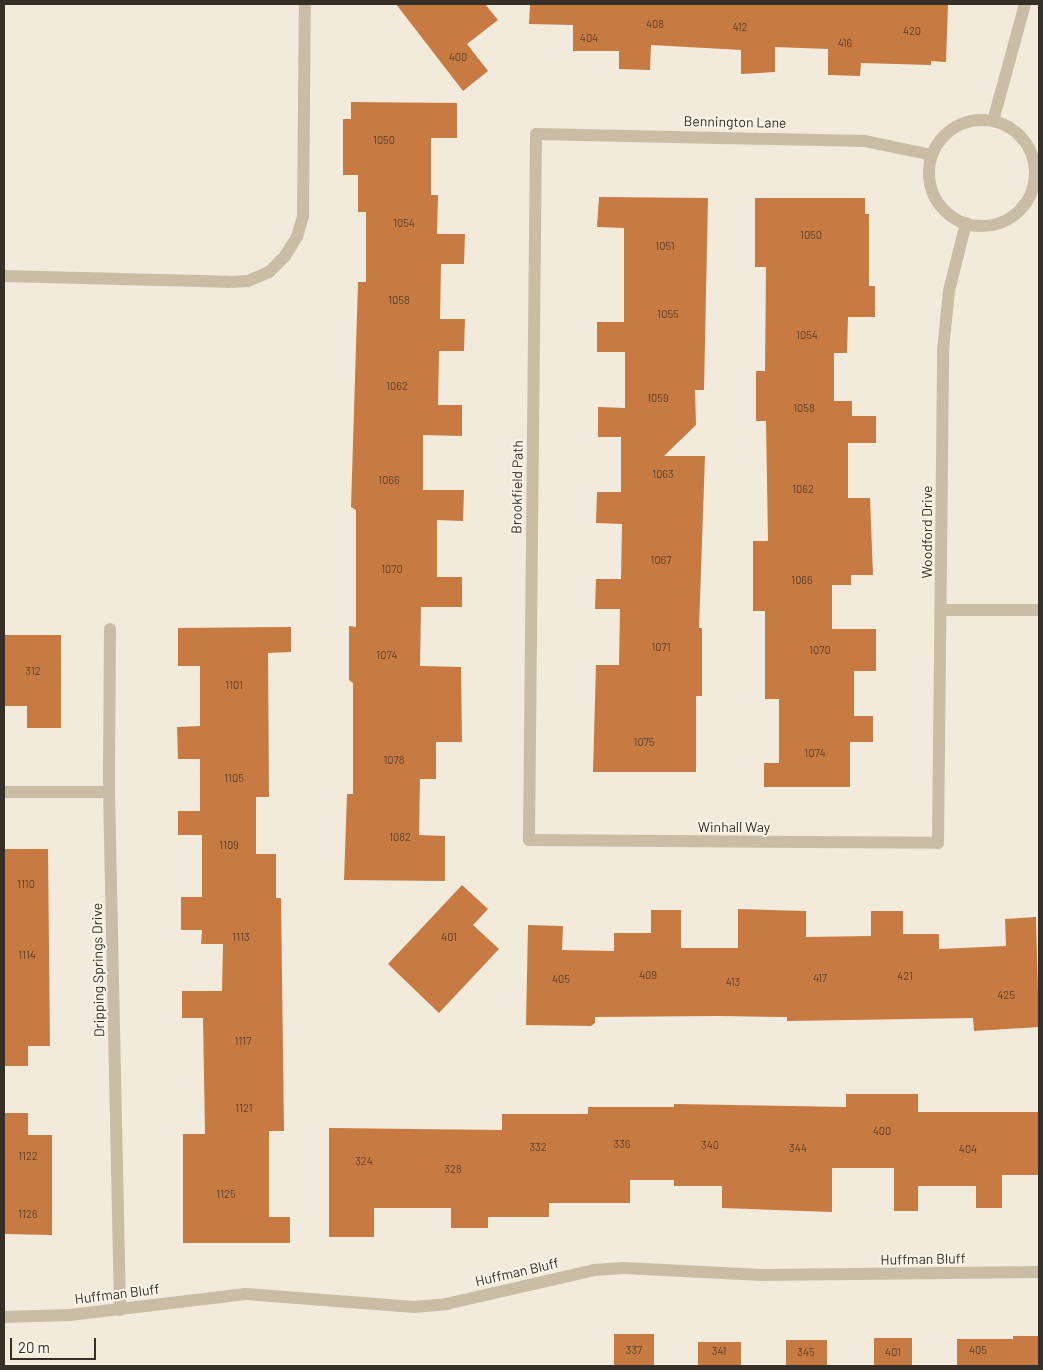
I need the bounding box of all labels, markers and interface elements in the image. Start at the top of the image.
house number: 408 [646,17,664,31]
house number: 412 [733,20,747,34]
house number: 420 [903,24,921,38]
house number: 404 [580,31,598,45]
house number: 416 [838,36,852,50]
house number: 400 [449,50,467,64]
street label: Bennington Lane [683,113,787,131]
house number: 1050 [373,133,395,147]
house number: 1054 [393,216,415,230]
house number: 1050 [800,228,822,242]
house number: 1051 [655,239,675,253]
house number: 1058 [388,293,410,307]
house number: 1055 [657,307,679,321]
house number: 1054 [796,328,818,342]
house number: 1062 [386,379,408,393]
house number: 1059 [647,391,669,405]
house number: 1058 [793,401,815,415]
street label: Brookfield Path [508,440,526,534]
house number: 1063 [652,467,674,481]
house number: 1066 [378,473,400,487]
house number: 1062 [792,482,814,496]
street label: Woodford Drive [919,485,935,579]
house number: 1067 [651,553,671,567]
house number: 1070 [381,562,403,576]
house number: 1066 [791,573,813,587]
house number: 1071 [651,640,671,654]
house number: 1070 [809,643,831,657]
house number: 1074 [376,648,398,662]
house number: 312 [25,664,41,678]
house number: 1101 [225,678,243,692]
house number: 1075 [634,735,654,749]
house number: 1074 [804,746,826,760]
house number: 1078 [384,753,404,767]
house number: 1105 [224,771,244,785]
street label: Winhall Way [698,819,770,835]
house number: 1082 [389,830,411,844]
house number: 1109 [219,838,239,852]
house number: 1110 [17,877,35,891]
street label: Dripping Springs Drive [88,903,108,1037]
house number: 1113 [232,930,250,944]
house number: 401 [441,930,457,944]
house number: 1114 [18,948,36,962]
house number: 409 [639,968,657,982]
house number: 421 [897,969,913,983]
house number: 417 [813,971,827,985]
house number: 405 [552,972,570,986]
house number: 413 [726,975,740,989]
house number: 425 [997,988,1015,1002]
house number: 1117 [235,1034,251,1048]
house number: 1121 [235,1101,253,1115]
house number: 400 [873,1124,891,1138]
house number: 336 [614,1137,630,1151]
house number: 340 [701,1138,719,1152]
house number: 332 [529,1140,547,1154]
house number: 344 [789,1141,807,1155]
house number: 404 [959,1142,977,1156]
house number: 1122 [18,1149,38,1163]
house number: 324 [355,1154,373,1168]
house number: 328 [444,1162,462,1176]
house number: 1125 [216,1187,236,1201]
house number: 1126 [18,1207,38,1221]
street label: Huffman Bluff [880,1250,966,1268]
street label: Huffman Bluff [474,1254,560,1290]
street label: Huffman Bluff [74,1280,160,1308]
scale bar [12,1328,99,1360]
text: 20 m [18,1338,50,1356]
house number: 337 [626,1343,642,1357]
house number: 405 [969,1343,987,1357]
house number: 341 [712,1344,726,1358]
house number: 345 [797,1345,815,1359]
house number: 401 [885,1345,901,1359]

